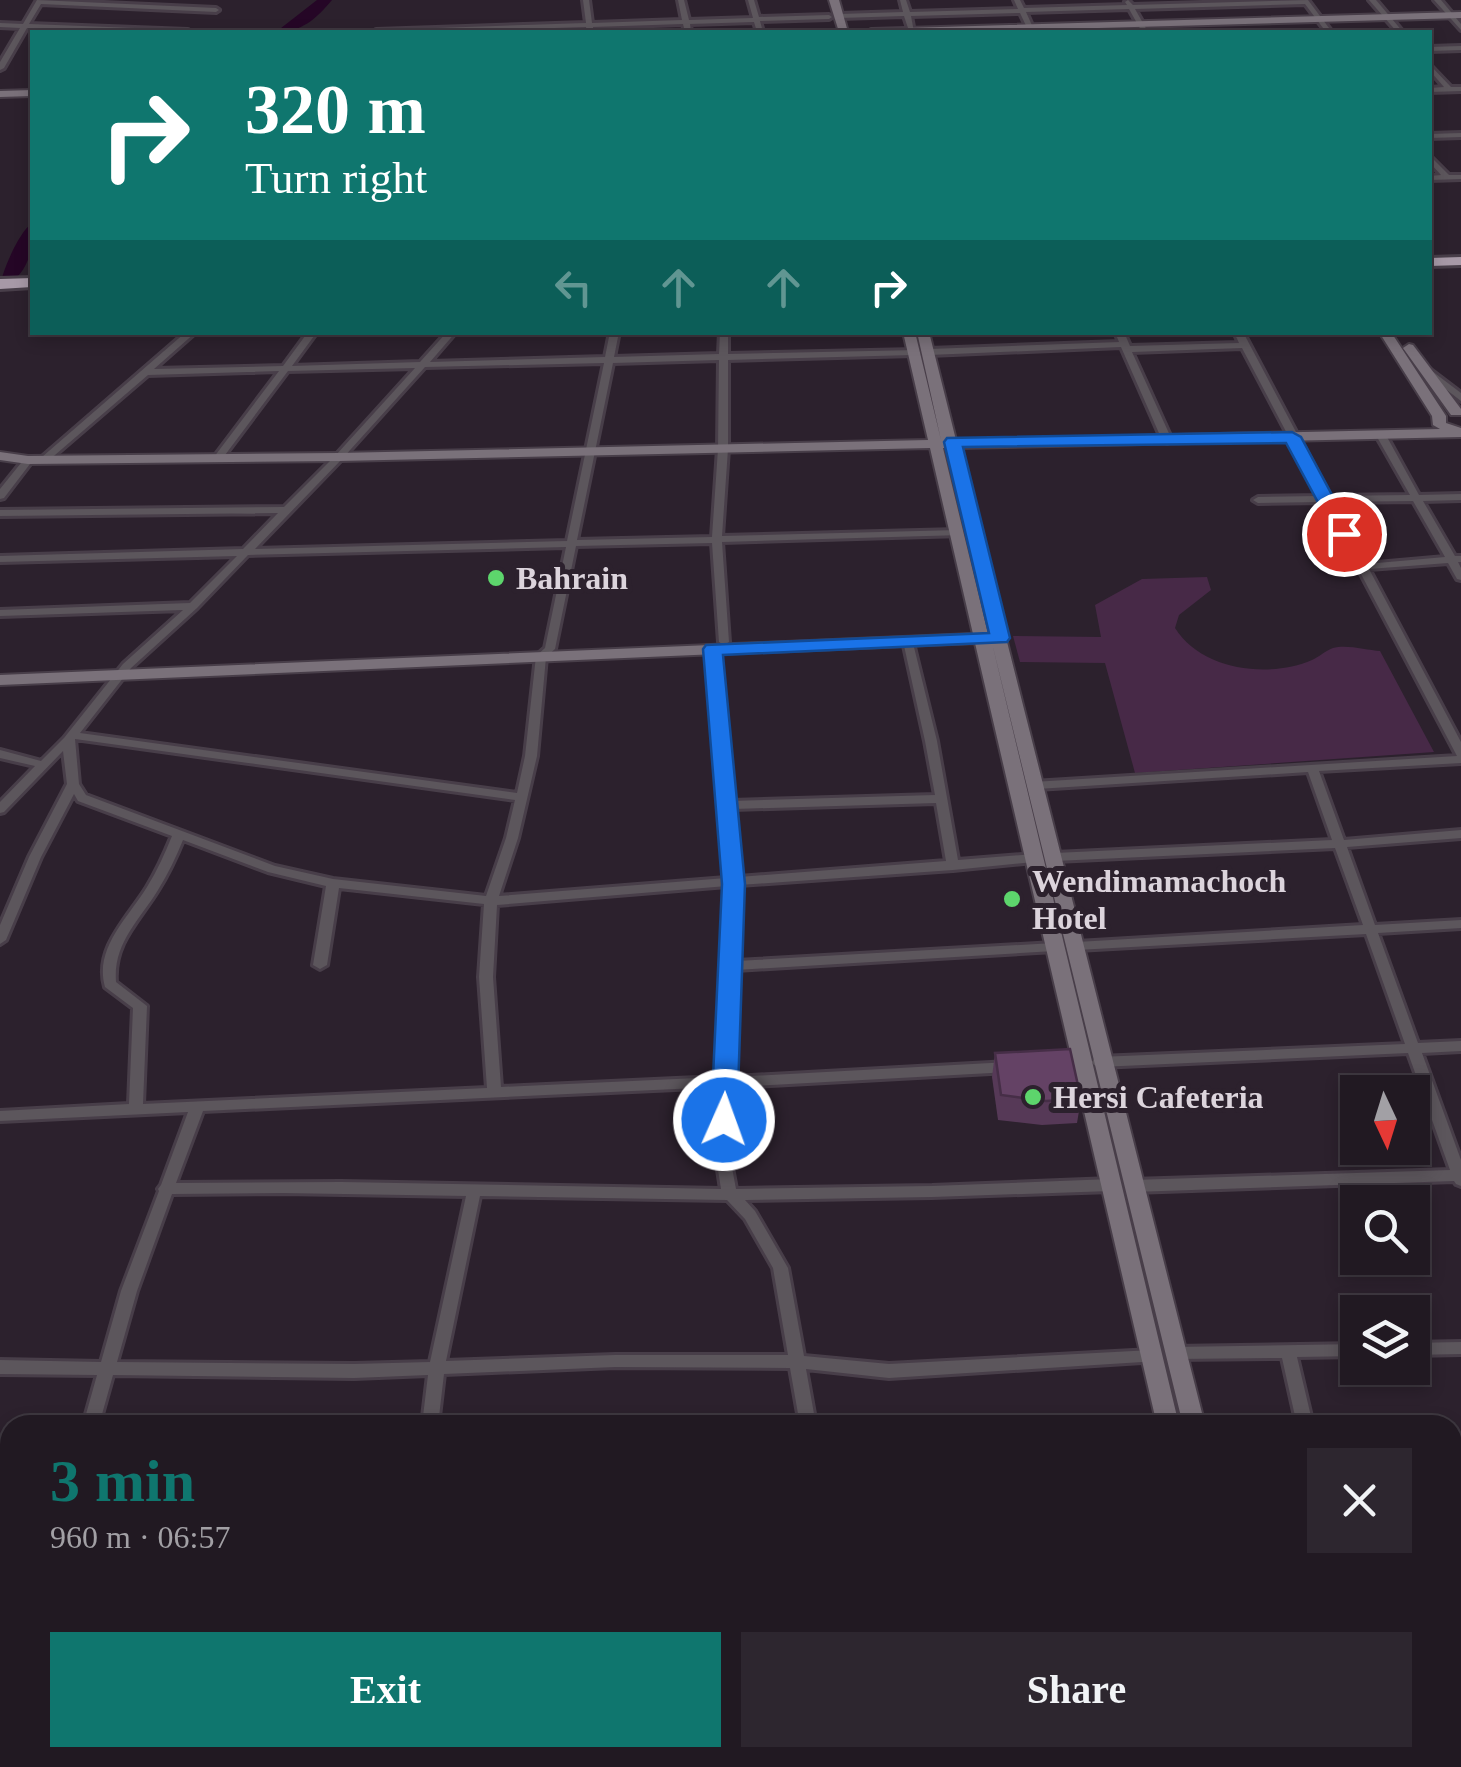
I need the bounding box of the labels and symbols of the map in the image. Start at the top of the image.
pin [1302,492,1387,577]
place label: Bahrain [516,560,628,596]
marker: Bahrain [485,567,507,589]
place label: Wendimamachoch Hotel [1032,863,1286,936]
marker: Wendimamachoch Hotel [1001,888,1023,910]
position arrow [672,1068,776,1172]
north arrow [1340,1075,1430,1165]
place label: Hersi Cafeteria [1053,1079,1264,1115]
marker: Hersi Cafeteria [1022,1086,1044,1108]

